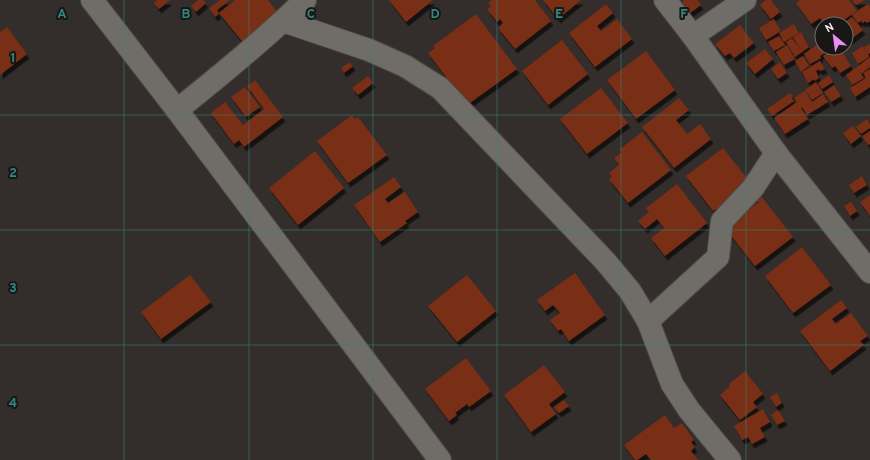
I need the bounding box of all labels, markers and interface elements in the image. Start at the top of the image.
text: A [57,7,67,23]
text: B [182,7,191,23]
text: C [307,7,315,23]
text: D [430,7,440,23]
text: E [555,7,563,23]
text: F [680,7,688,23]
north arrow [814,16,854,56]
text: N [823,20,836,36]
text: 1 [10,51,16,67]
text: 2 [9,166,17,182]
text: 3 [9,281,17,297]
text: 4 [9,396,17,412]

